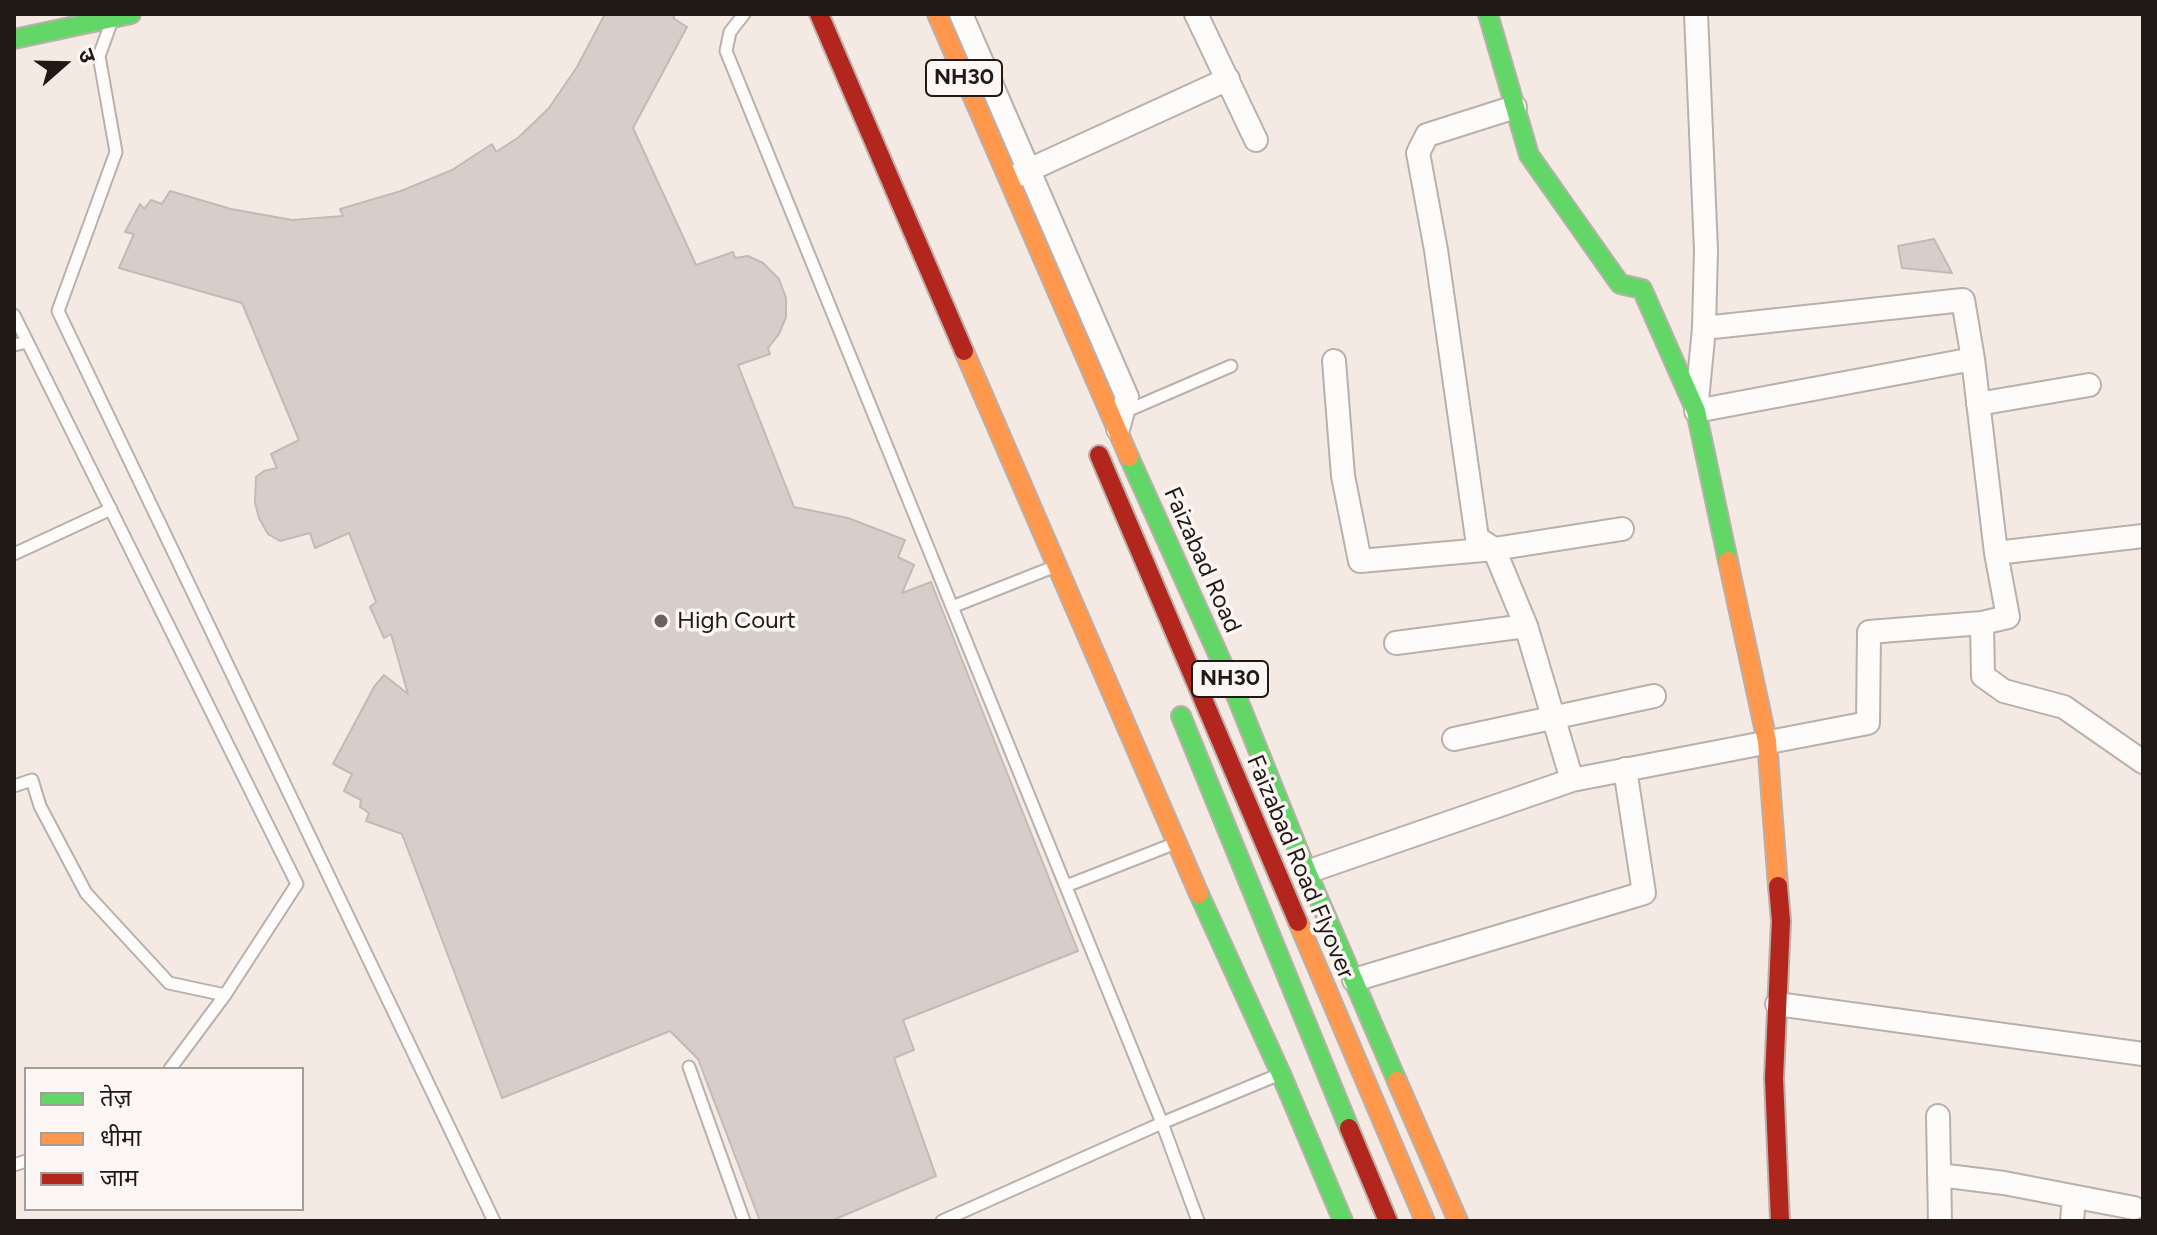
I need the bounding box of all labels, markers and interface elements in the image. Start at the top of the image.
north arrow [24,24,104,104]
text: उ [72,45,102,66]
road number: NH30 [926,60,1002,96]
street label: Faizabad Road [1157,483,1247,637]
place label: High Court [677,607,796,635]
marker: High Court [652,612,670,630]
road number: NH30 [1192,661,1268,697]
street label: Faizabad Road Flyover [1240,751,1360,983]
legend [24,1067,304,1211]
text: तेज़ [100,1083,132,1112]
text: धीमा [100,1123,142,1152]
text: जाम [100,1163,138,1192]

